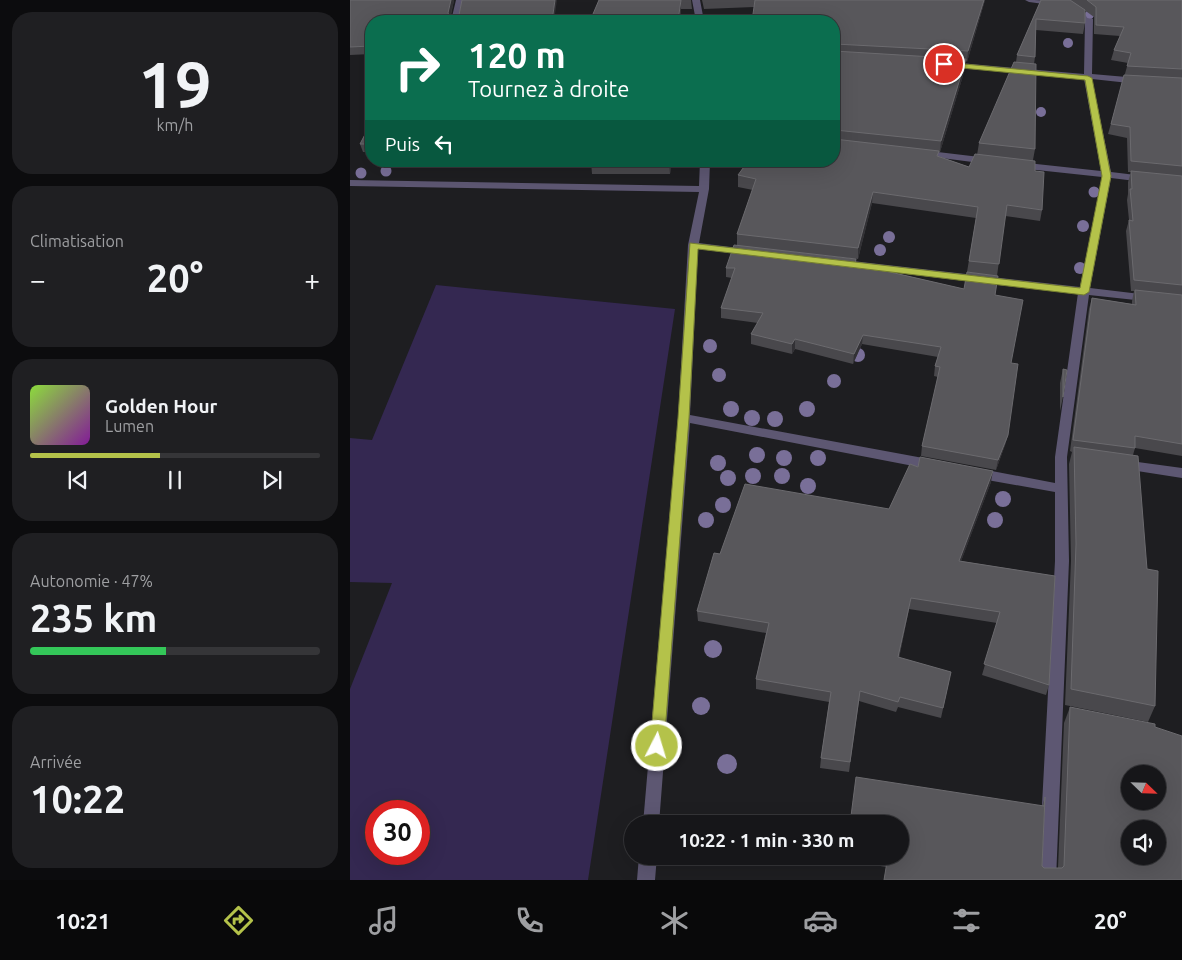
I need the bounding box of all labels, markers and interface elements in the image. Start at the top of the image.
icon: right [385,35,450,100]
text: 120 m [468,35,566,75]
pin [923,43,965,85]
text: 19 [138,47,212,120]
icon: arrive [930,50,958,78]
text: Tournez à droite [468,76,629,101]
text: km/h [157,116,193,134]
icon: left [430,130,458,158]
text: Puis [385,133,420,155]
text: Climatisation [30,232,124,250]
text: 20° [147,257,203,299]
text: − [30,264,46,295]
text: + [304,264,320,295]
text: Golden Hour [105,395,217,417]
text: Lumen [105,417,154,435]
icon: previous [64,466,92,494]
icon: pause [161,466,189,494]
icon: next [258,466,286,494]
text: Autonomie · 47% [30,572,153,590]
text: 235 km [30,597,157,639]
position arrow [630,719,682,771]
text: Arrivée [30,753,82,771]
north arrow [1121,765,1166,810]
map controls [1121,765,1166,865]
text: 10:22 [30,778,125,820]
speed limit sign: 30 [365,800,430,865]
button: sound [1121,820,1166,865]
text: 10:22 · 1 min · 330 m [679,829,854,851]
icon: directions [221,903,256,938]
icon: music [366,903,401,938]
icon: phone [512,903,547,938]
icon: climate [657,903,692,938]
icon: car [803,903,838,938]
icon: filters [949,903,984,938]
text: 10:21 [55,908,110,933]
text: 20° [1094,908,1127,933]

